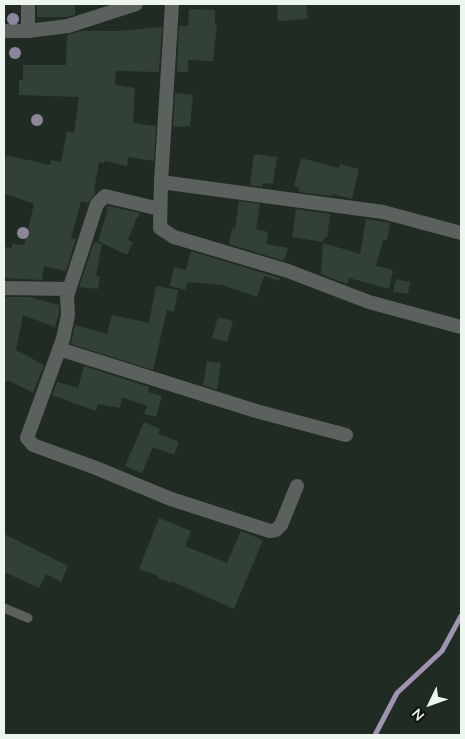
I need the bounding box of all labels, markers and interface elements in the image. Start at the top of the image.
north arrow [405,679,455,729]
text: N [408,704,429,725]

